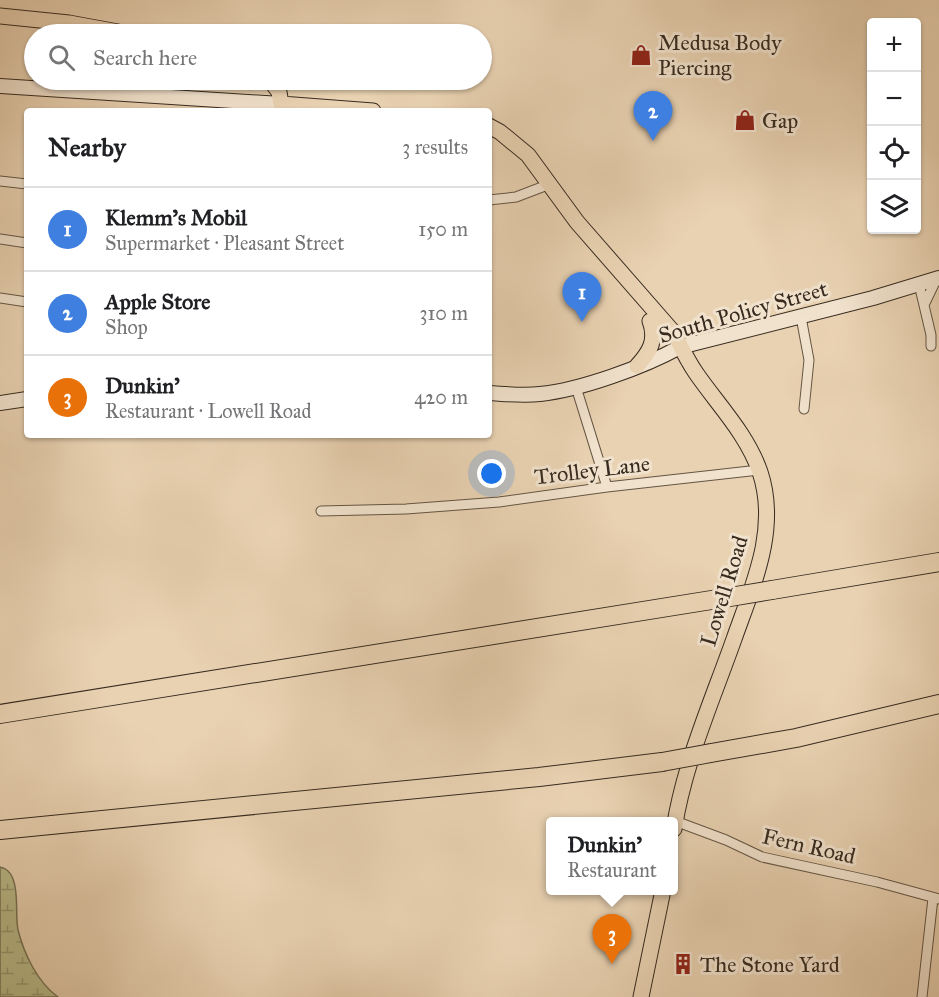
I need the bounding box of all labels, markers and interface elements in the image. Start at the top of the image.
map controls [867,18,921,234]
button: + [867,18,921,72]
search box [24,24,492,90]
place label: Medusa Body Piercing [658,29,782,81]
icon: search [45,41,78,74]
shop icon: Medusa Body Piercing [629,43,653,67]
text: Search here [93,44,197,71]
button: − [867,72,921,126]
pin: 2 [634,92,672,141]
place label: Gap [762,107,798,134]
shop icon: Gap [733,108,757,132]
button: locate [867,126,921,180]
text: Nearby [48,131,126,163]
text: 3 results [402,135,468,159]
button: layers [867,180,921,234]
text: Klemm's Mobil [105,204,247,231]
text: 1 [64,217,71,241]
text: 150 m [418,217,468,241]
text: Supermarket · Pleasant Street [105,231,344,255]
pin: 1 [562,272,602,322]
street label: South Policy Street [655,275,831,349]
text: Apple Store [105,288,210,315]
text: 2 [63,301,72,325]
text: 310 m [419,301,468,325]
text: Shop [105,315,148,339]
text: Dunkin' [105,372,180,399]
text: 3 [64,385,72,409]
text: 420 m [414,385,468,409]
text: Restaurant · Lowell Road [105,399,311,423]
street label: Trolley Lane [533,450,651,490]
your location [477,459,506,488]
street label: Lowell Road [694,532,754,650]
popup [546,817,678,895]
street label: Fern Road [760,822,858,870]
text: Dunkin' [567,831,642,858]
text: Restaurant [567,858,657,882]
pin: 3 [592,914,632,964]
place label: The Stone Yard [700,951,840,978]
building icon: The Stone Yard [671,952,695,976]

